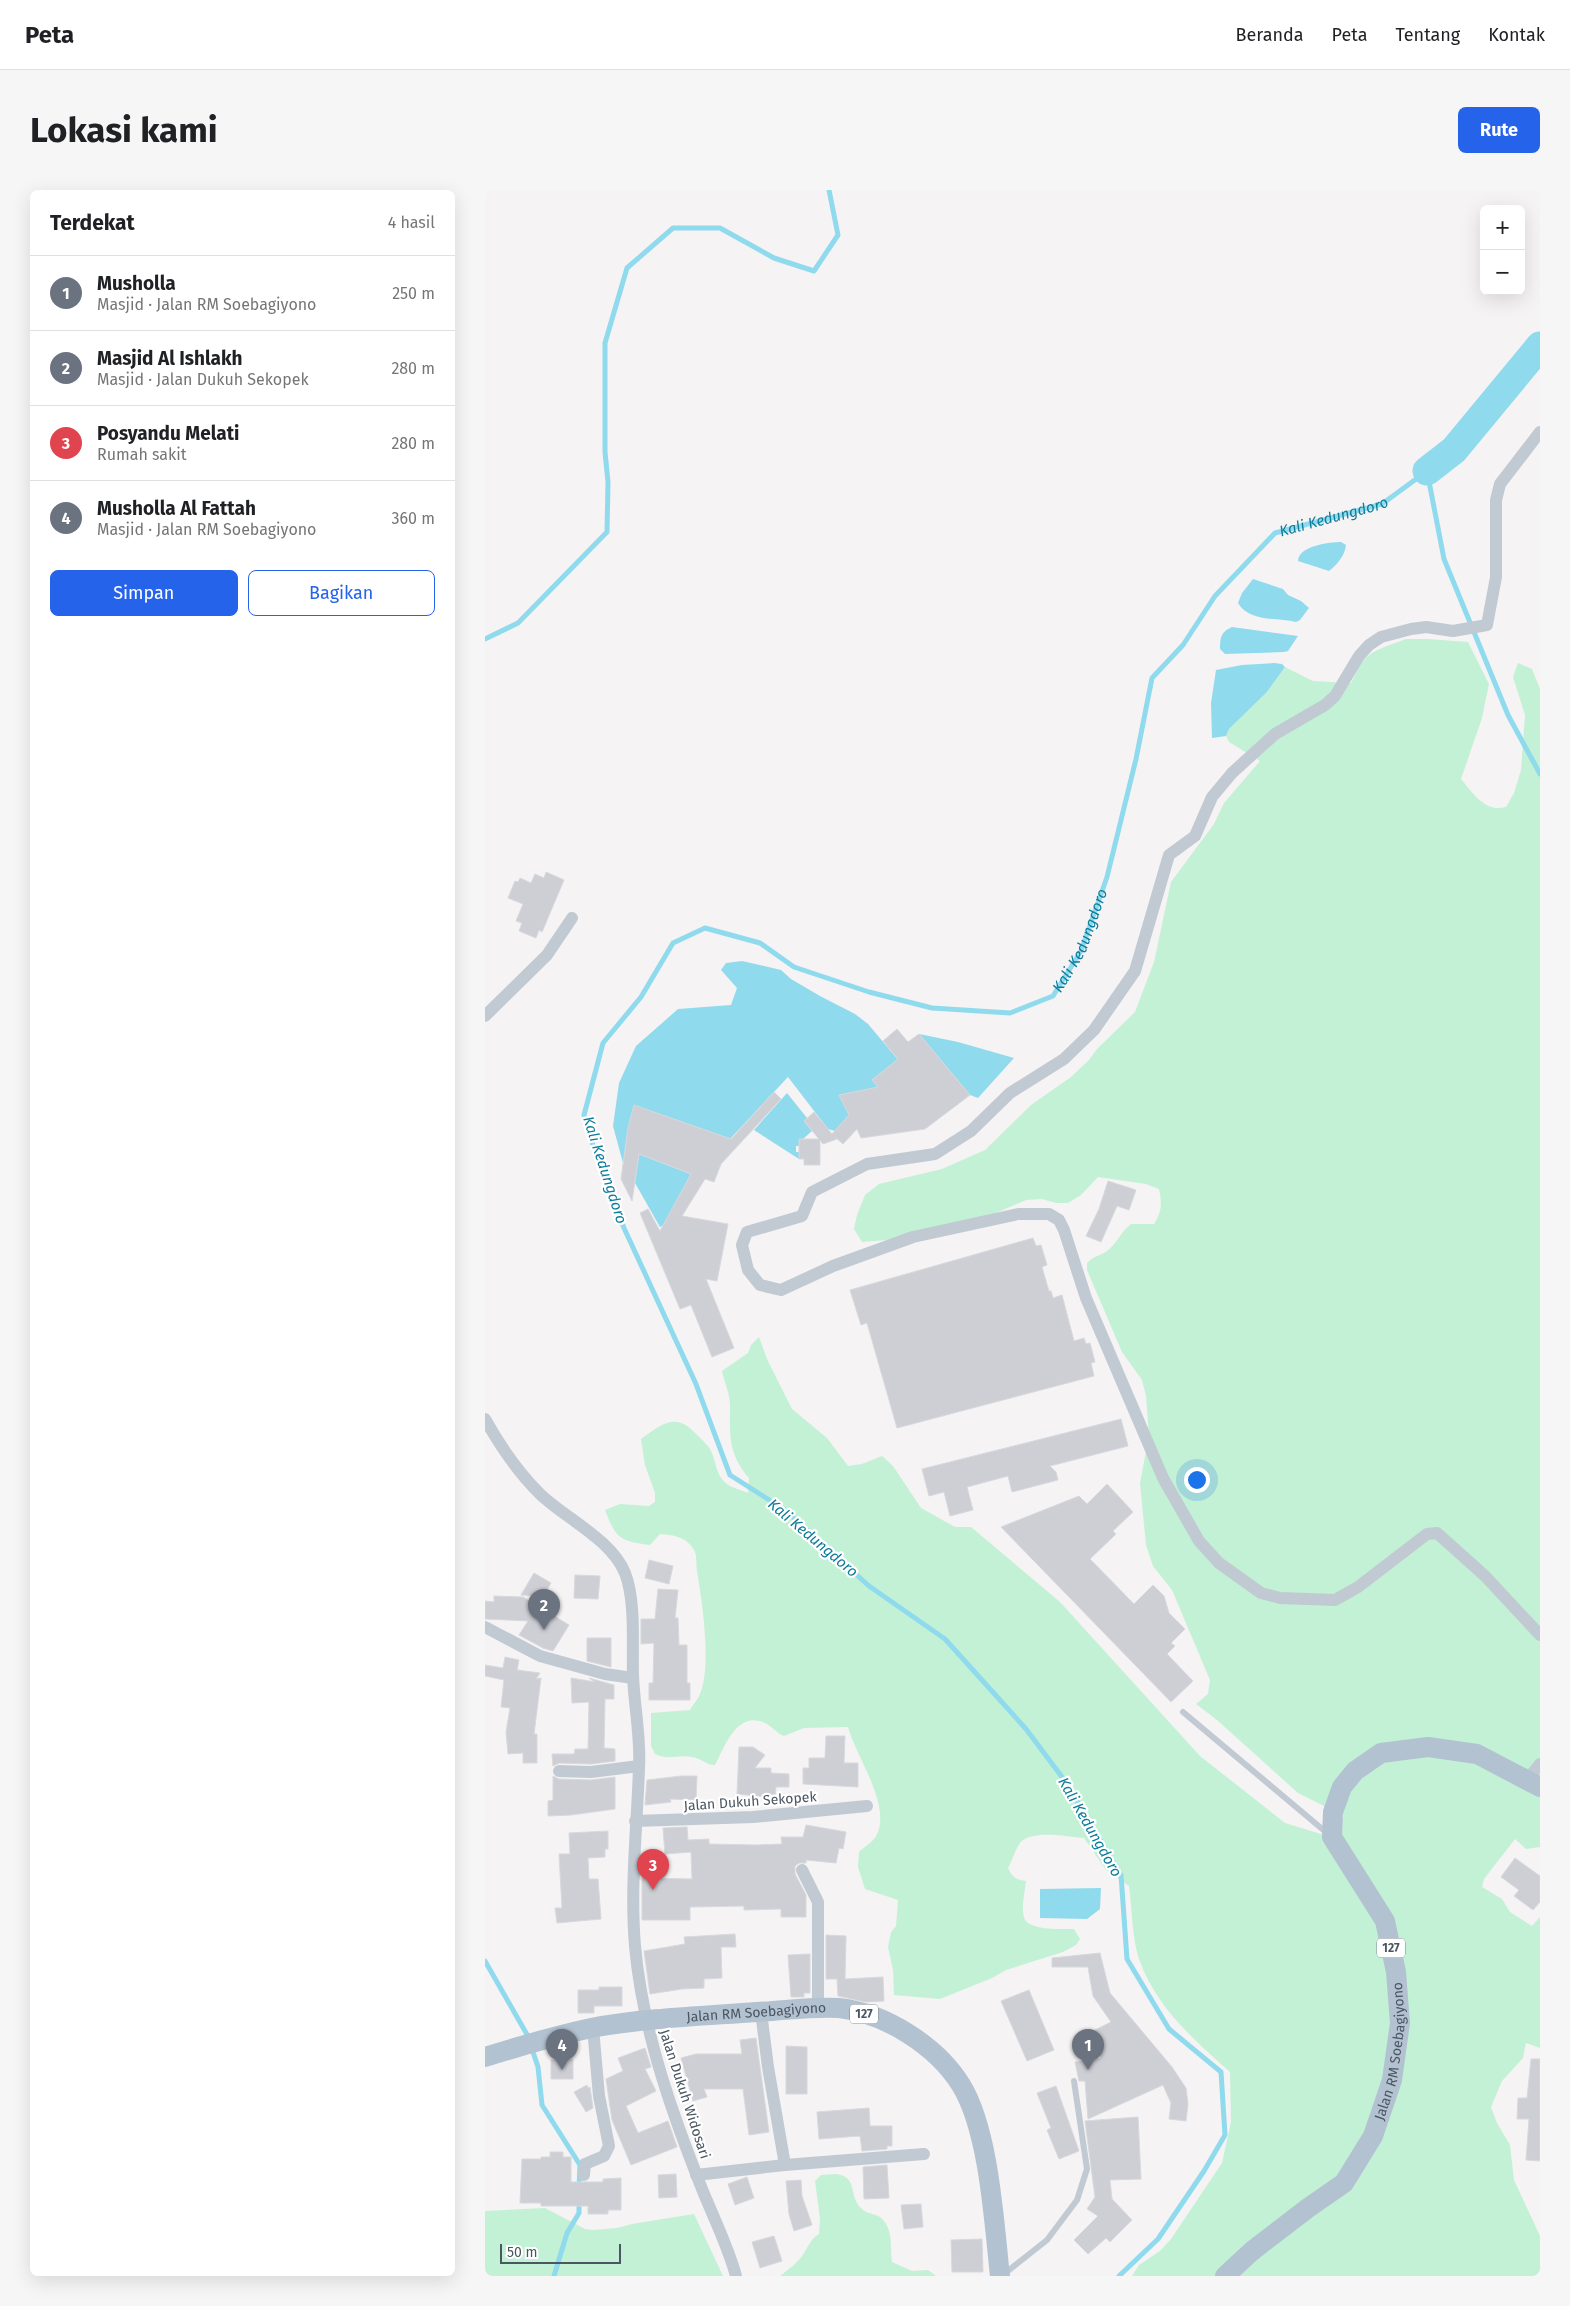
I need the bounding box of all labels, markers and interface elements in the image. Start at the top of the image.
text: Peta [25,21,74,49]
text: Beranda [1236,24,1304,46]
text: Peta [1332,24,1367,46]
text: Tentang [1395,24,1460,46]
text: Kontak [1488,24,1545,46]
button: Rute [1458,107,1540,153]
text: Lokasi kami [30,109,218,151]
map controls [1480,205,1525,295]
button: + [1480,205,1525,250]
text: Terdekat [50,210,135,236]
text: 4 hasil [388,213,435,232]
button: − [1480,250,1525,295]
text: Musholla [97,272,176,295]
text: 1 [62,284,70,303]
text: 250 m [392,284,435,303]
text: Masjid · Jalan RM Soebagiyono [97,295,316,314]
text: Masjid Al Ishlakh [97,347,242,370]
text: 2 [62,359,70,378]
text: 280 m [391,359,435,378]
text: Masjid · Jalan Dukuh Sekopek [97,370,309,389]
text: Posyandu Melati [97,422,239,445]
text: 3 [62,434,70,453]
text: 280 m [391,434,435,453]
text: Rumah sakit [97,445,187,464]
water label: Kali Kedungdoro [1277,493,1392,540]
text: Musholla Al Fattah [97,497,256,520]
text: 4 [61,509,71,528]
text: 360 m [392,509,435,528]
text: Masjid · Jalan RM Soebagiyono [97,520,316,539]
button: Simpan [50,570,238,616]
button: Bagikan [248,570,435,616]
water label: Kali Kedungdoro [1049,887,1111,996]
water label: Kali Kedungdoro [579,1114,631,1226]
your location [1184,1467,1210,1493]
water label: Kali Kedungdoro [764,1495,862,1581]
pin: 2 [528,1589,560,1630]
water label: Kali Kedungdoro [1054,1774,1126,1880]
street label: Jalan Dukuh Sekopek [683,1788,818,1815]
pin: 3 [637,1849,669,1890]
road number: 127 [1377,1939,1405,1958]
street label: Jalan RM Soebagiyono [1371,1981,1409,2122]
street label: Jalan RM Soebagiyono [686,1999,826,2026]
road number: 127 [850,2005,878,2024]
street label: Jalan Dukuh Widosari [656,2027,713,2161]
pin: 4 [546,2029,578,2070]
pin: 1 [1072,2029,1104,2070]
scale bar [500,2241,621,2264]
text: 50 m [507,2244,538,2261]

